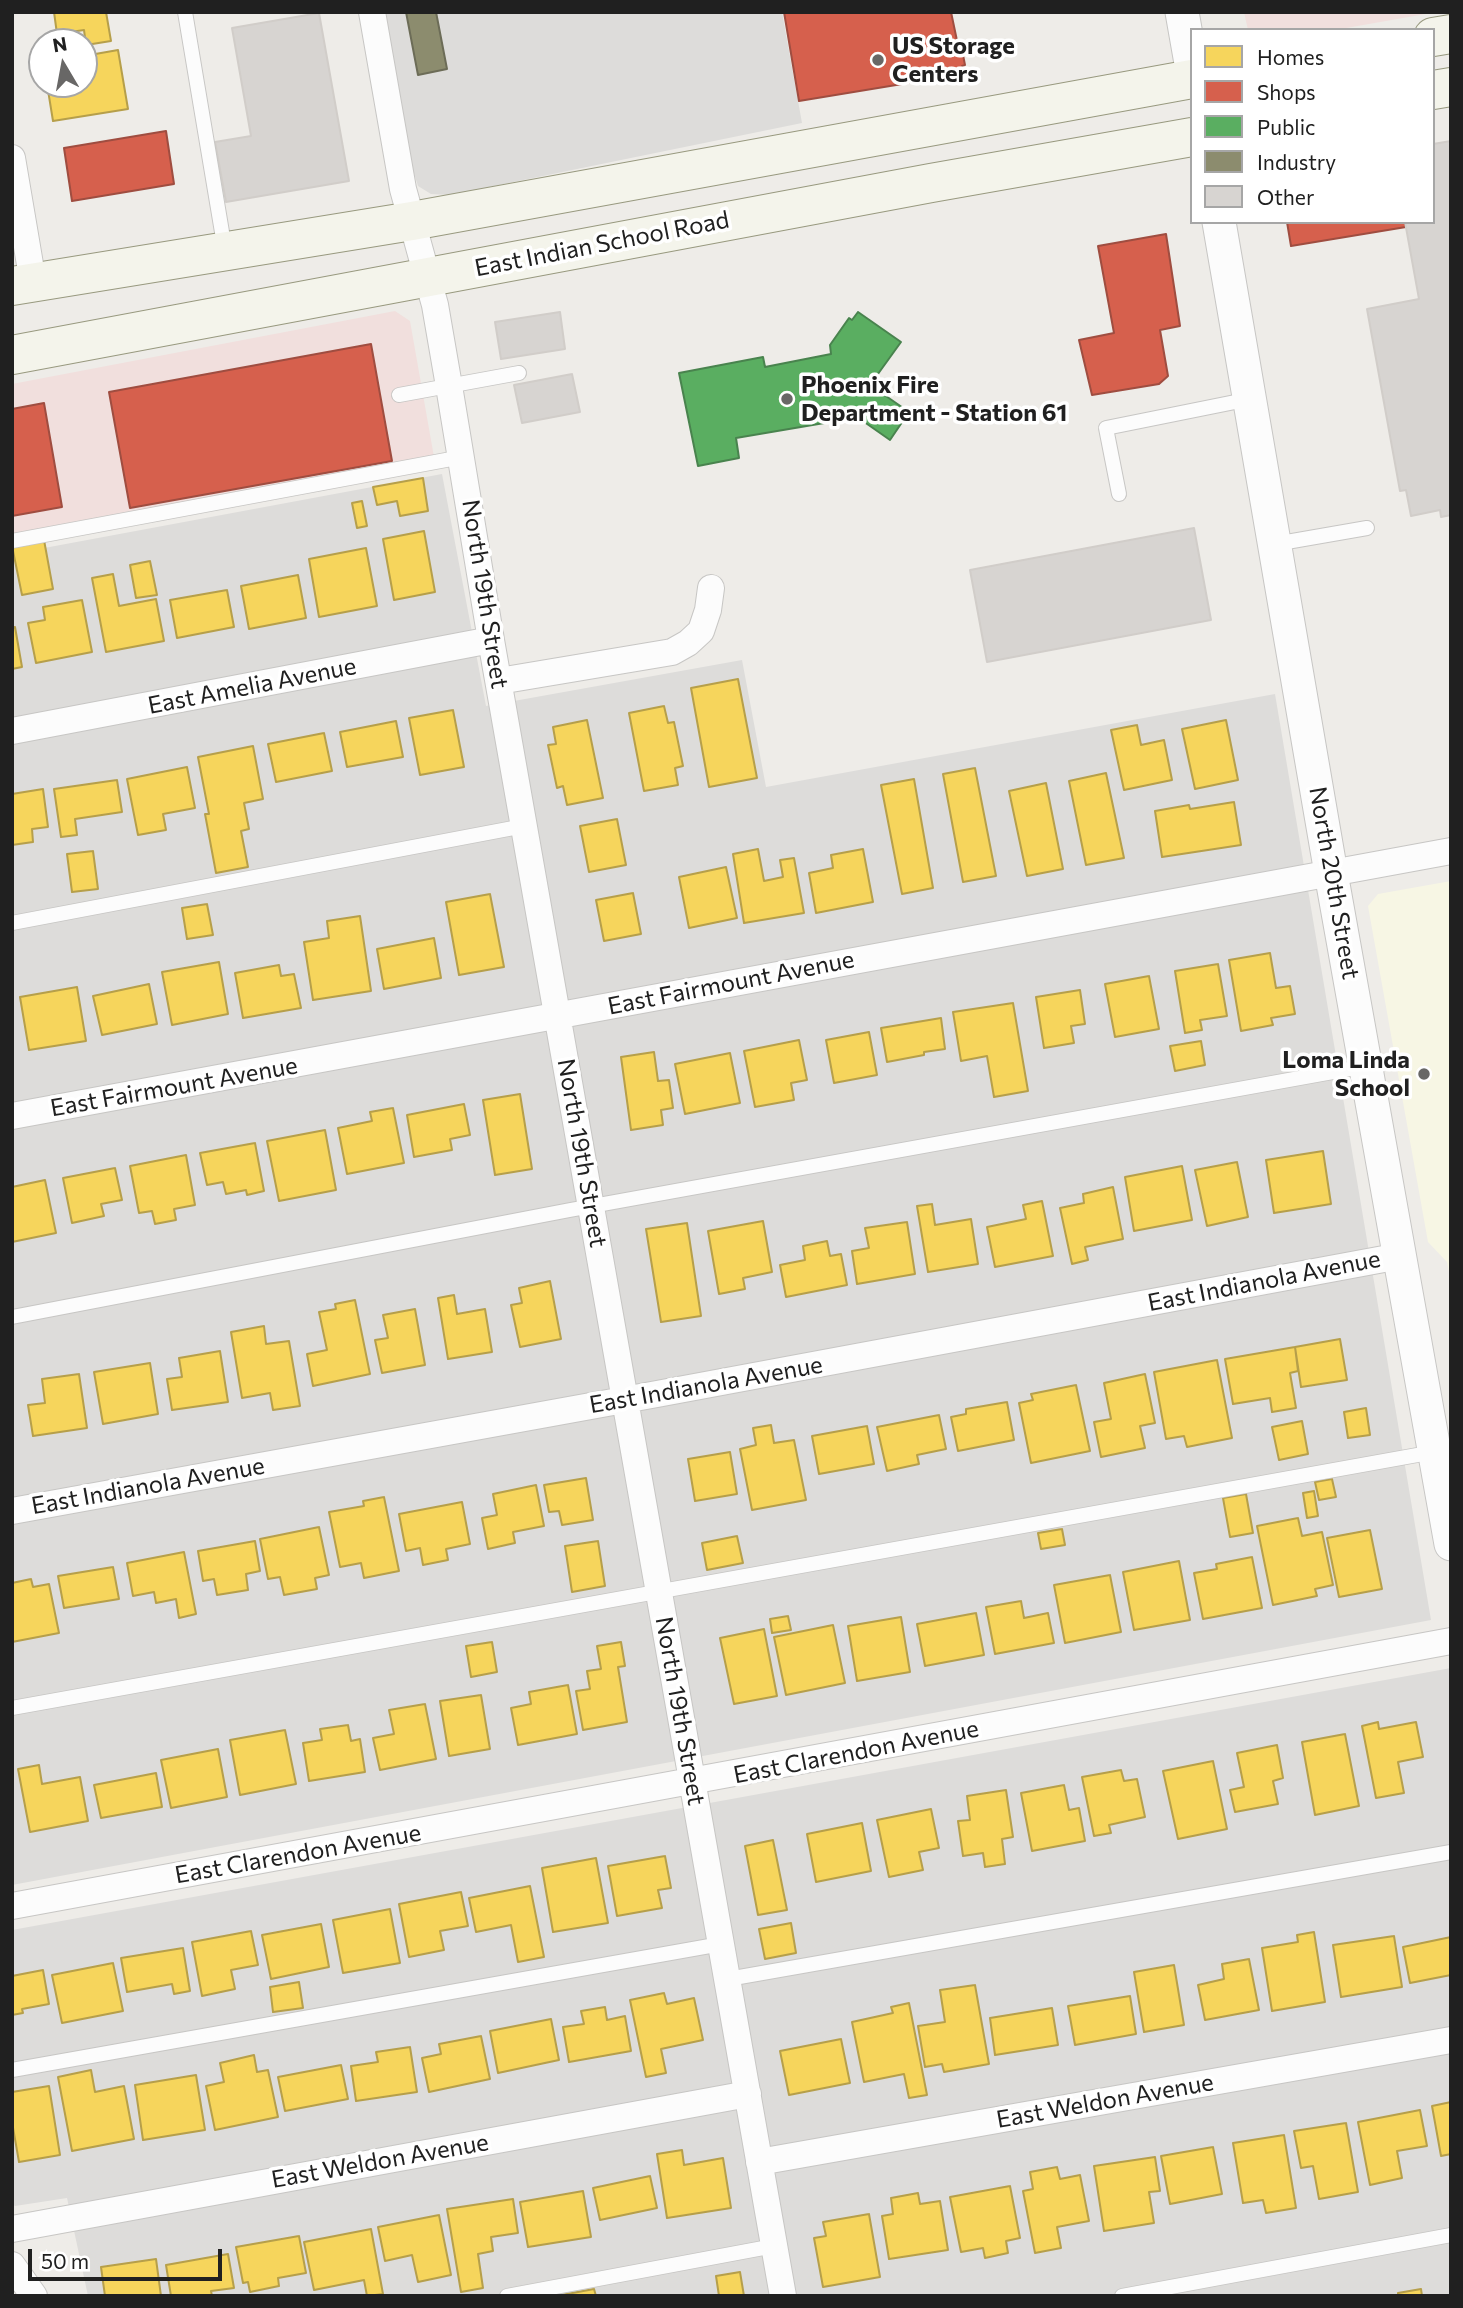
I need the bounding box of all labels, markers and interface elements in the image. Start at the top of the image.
north arrow [28,28,98,98]
legend [1190,28,1435,224]
text: N [51,31,69,56]
place label: US Storage Centers [892,32,1015,88]
text: Homes [1257,44,1324,69]
marker: US Storage Centers [870,52,886,68]
text: Shops [1257,79,1316,104]
text: Public [1257,114,1315,139]
text: Industry [1257,149,1336,174]
text: Other [1257,184,1314,209]
street label: East Indian School Road [472,205,732,283]
place label: Phoenix Fire Department - Station 61 [801,371,1067,427]
marker: Phoenix Fire Department - Station 61 [779,391,795,407]
street label: North 19th Street [456,497,514,691]
street label: East Amelia Avenue [145,652,359,720]
street label: North 20th Street [1303,784,1365,982]
street label: East Fairmount Avenue [605,945,857,1021]
place label: Loma Linda School [1282,1046,1410,1102]
street label: East Fairmount Avenue [48,1051,300,1123]
street label: North 19th Street [551,1056,613,1250]
marker: Loma Linda School [1416,1066,1432,1082]
street label: East Indianola Avenue [1145,1244,1383,1318]
street label: East Indianola Avenue [587,1350,825,1420]
street label: East Indianola Avenue [29,1451,267,1521]
street label: North 19th Street [649,1614,711,1808]
street label: East Clarendon Avenue [731,1714,981,1790]
street label: East Clarendon Avenue [173,1818,423,1890]
street label: East Weldon Avenue [994,2068,1216,2134]
street label: East Weldon Avenue [269,2128,491,2194]
scale bar [32,2234,226,2278]
text: 50 m [41,2248,89,2273]

